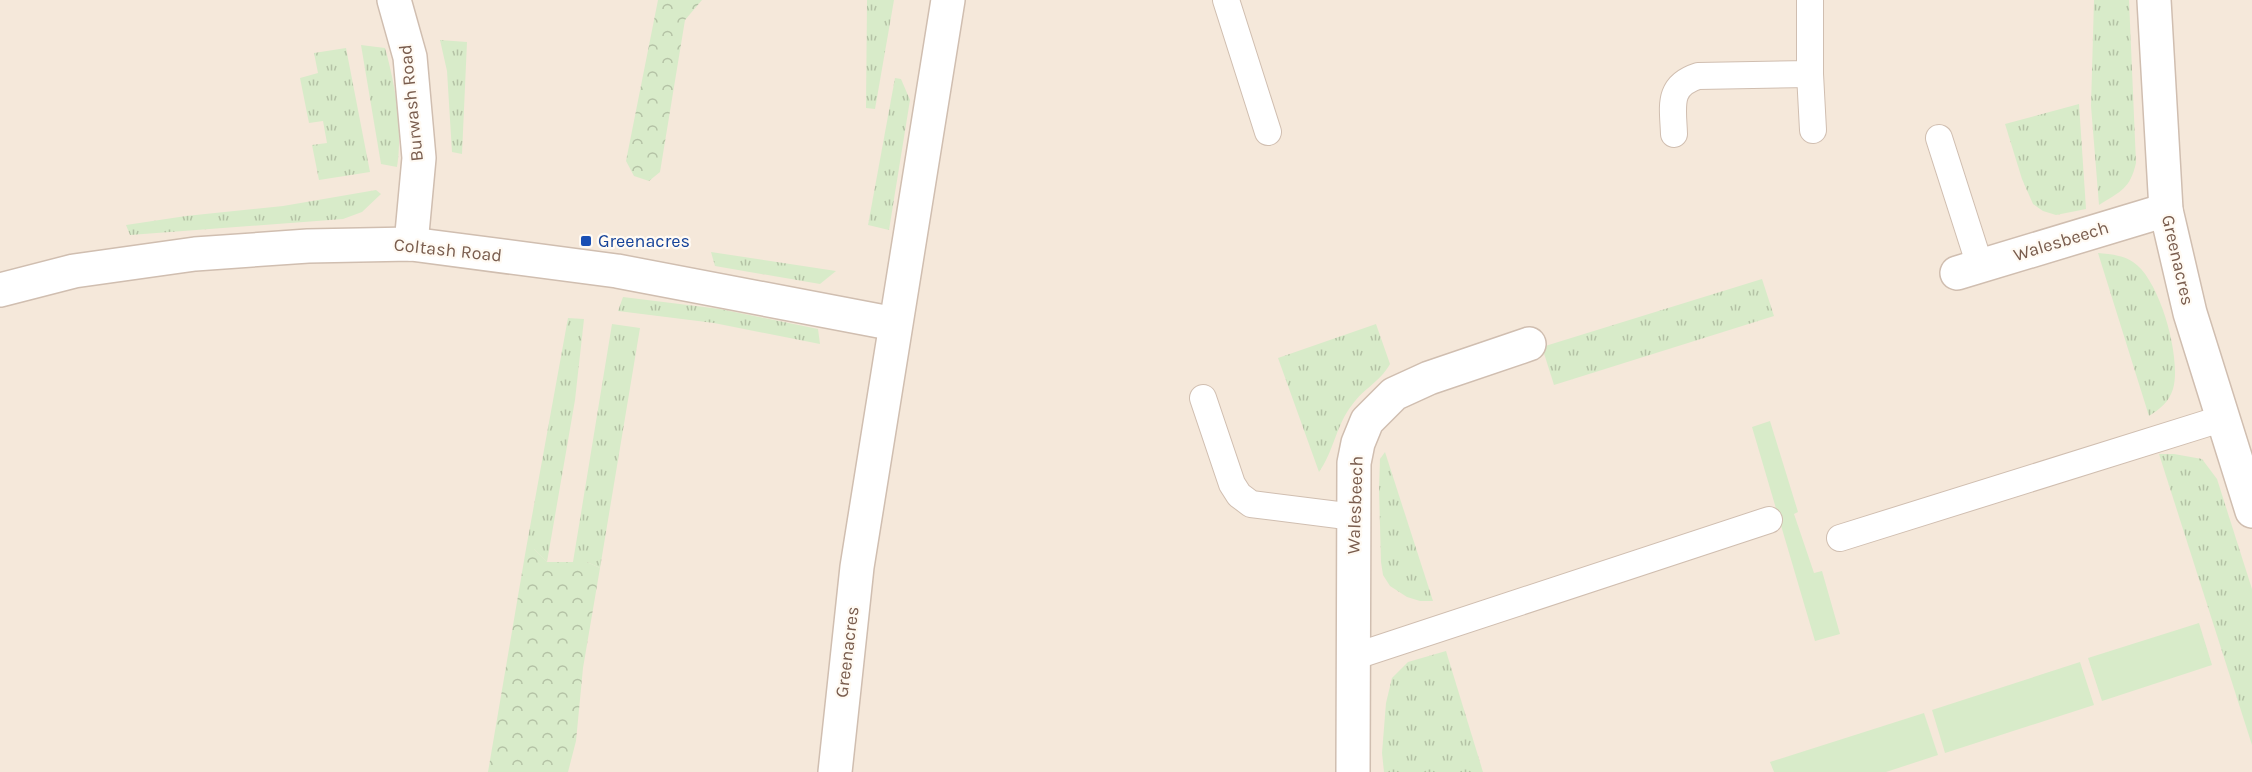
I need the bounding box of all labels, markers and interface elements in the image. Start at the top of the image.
street label: Burwash Road [394,43,428,163]
street label: Greenacres [2157,213,2199,307]
street label: Walesbeech [2011,216,2111,266]
place label: Greenacres [598,230,690,252]
street label: Coltash Road [393,233,503,267]
marker: Greenacres [579,234,593,248]
street label: Walesbeech [1342,455,1368,555]
street label: Greenacres [830,605,864,699]

